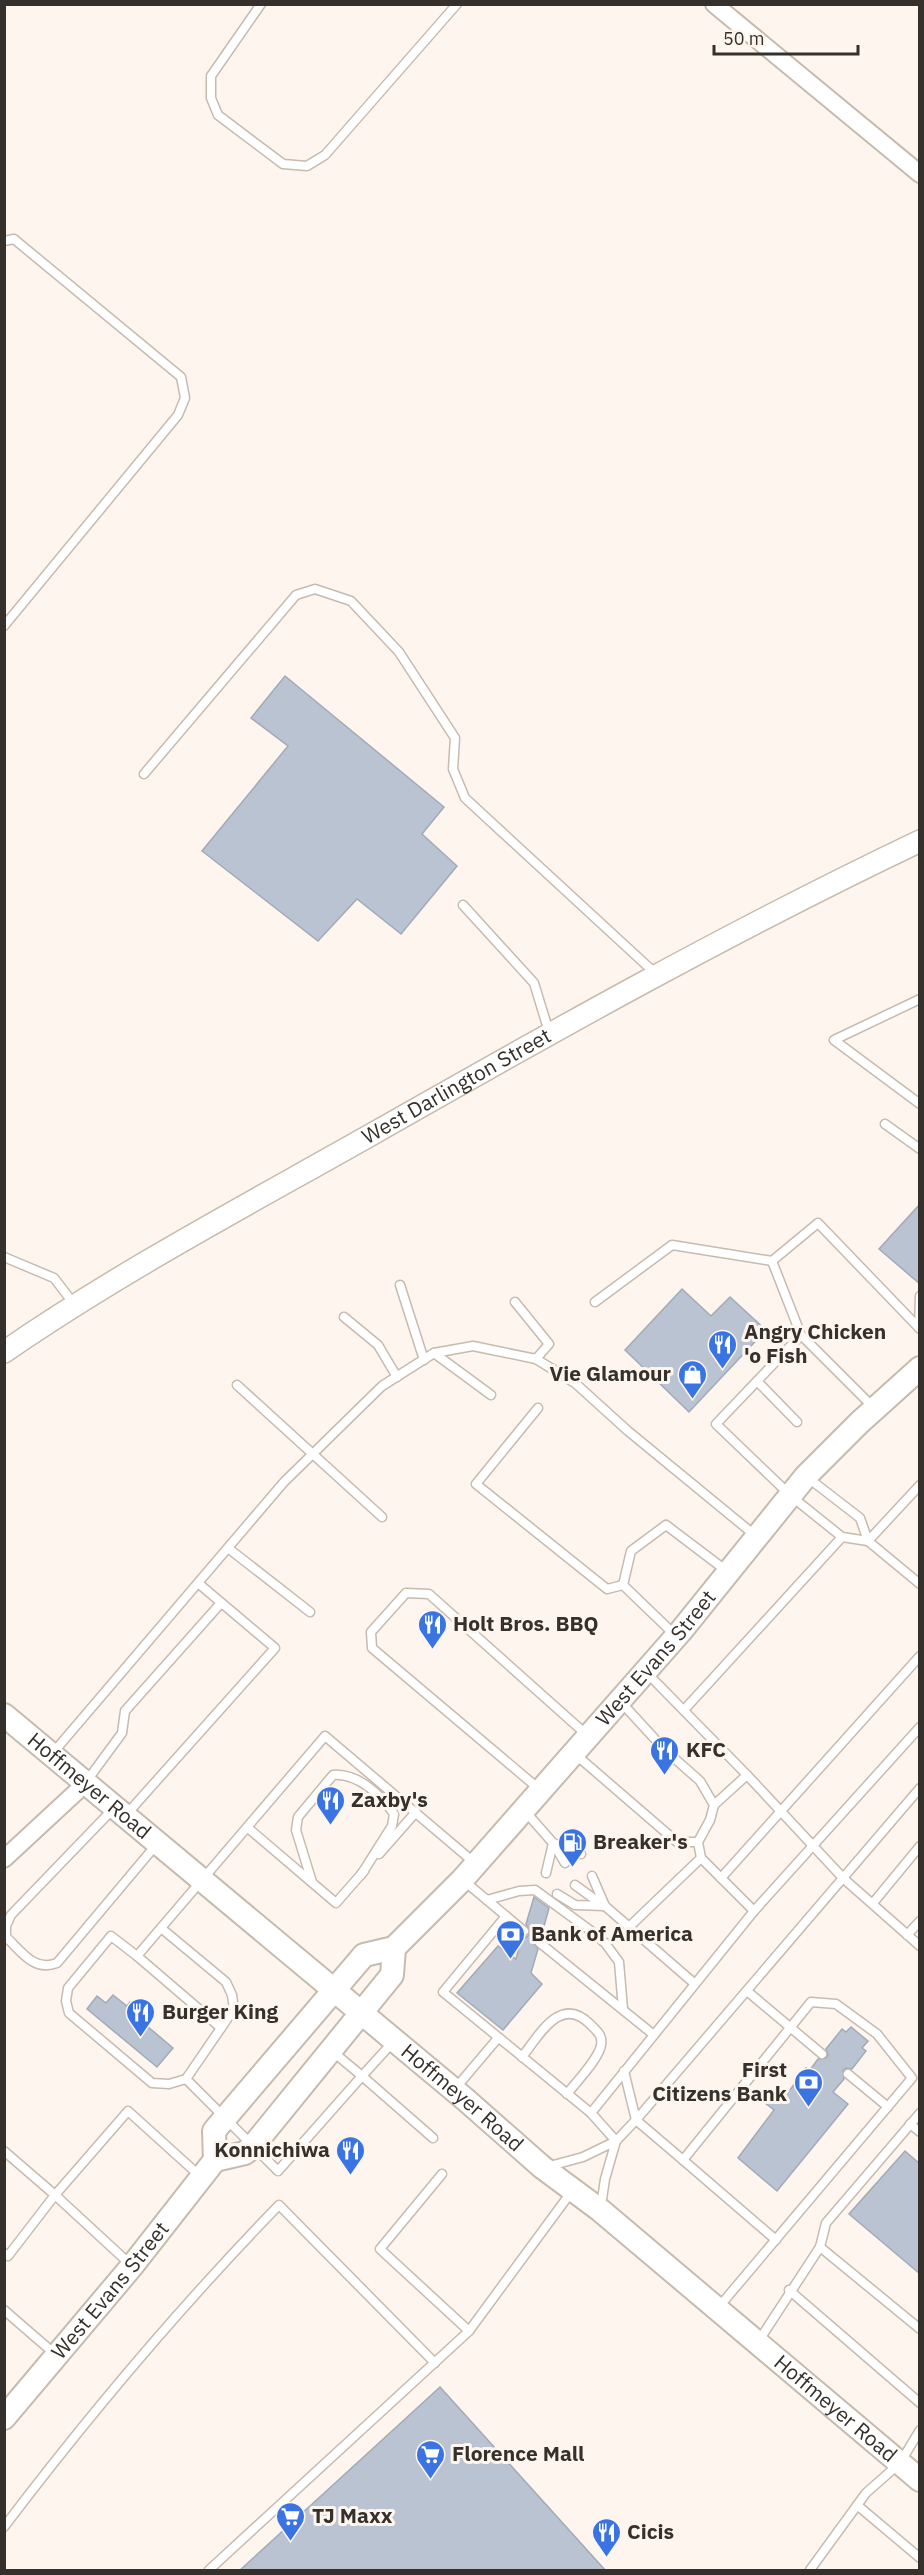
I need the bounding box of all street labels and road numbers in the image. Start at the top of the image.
street label: West Darlington Street [356,1021,556,1150]
street label: West Evans Street [589,1584,722,1731]
street label: Hoffmeyer Road [22,1726,158,1845]
street label: Hoffmeyer Road [396,2037,530,2157]
street label: West Evans Street [44,2215,175,2365]
street label: Hoffmeyer Road [769,2348,904,2468]

